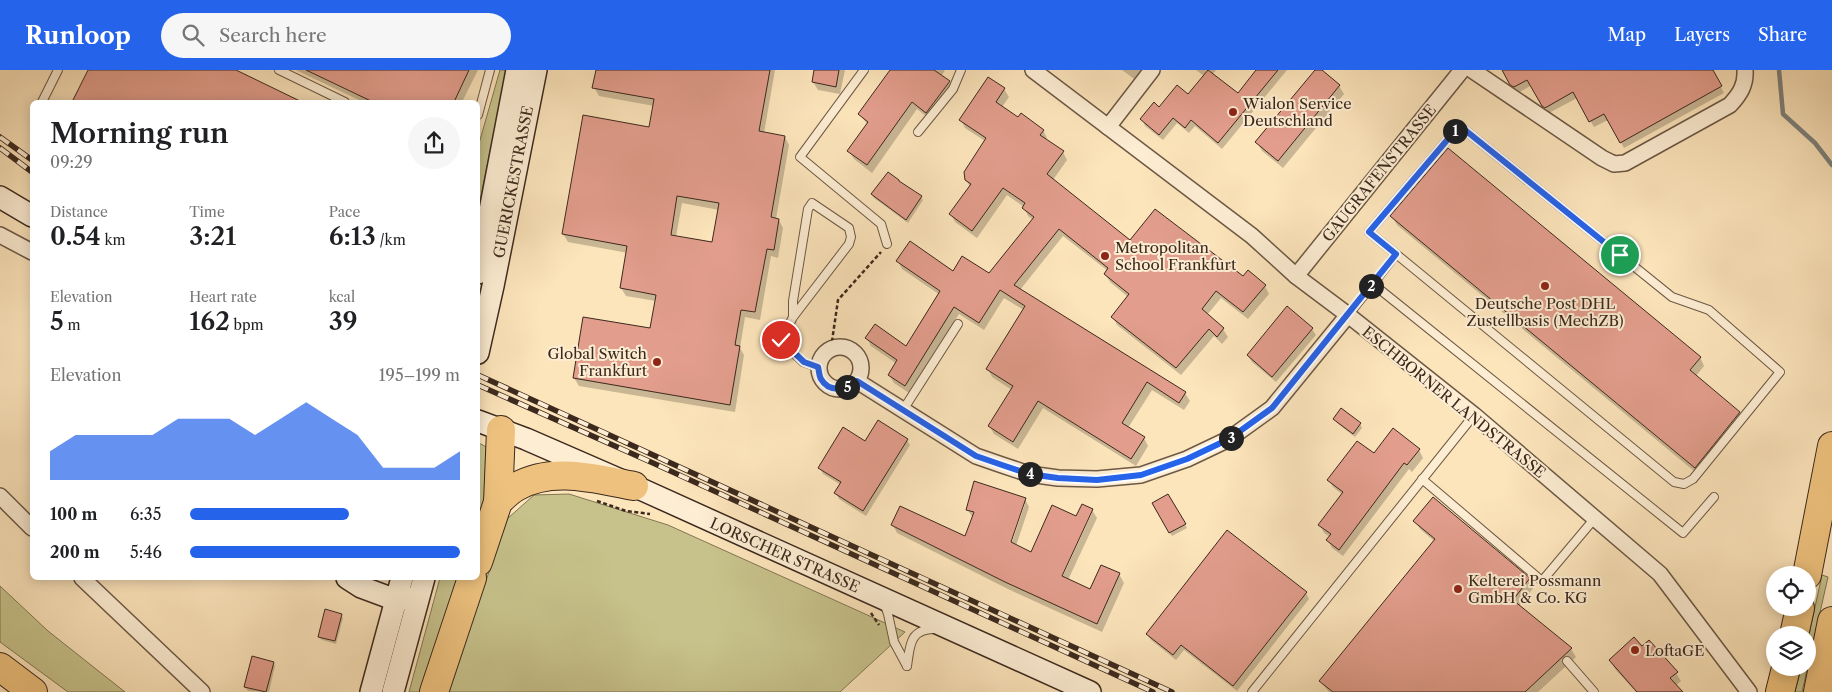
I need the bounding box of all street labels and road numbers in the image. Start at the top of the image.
street label: GAUGRAFENSTRASSE [1318,101,1440,245]
street label: GUERICKESTRASSE [489,104,537,260]
street label: ESCHBORNER LANDSTRASSE [1358,322,1550,482]
street label: LORSCHER STRASSE [707,513,863,597]

